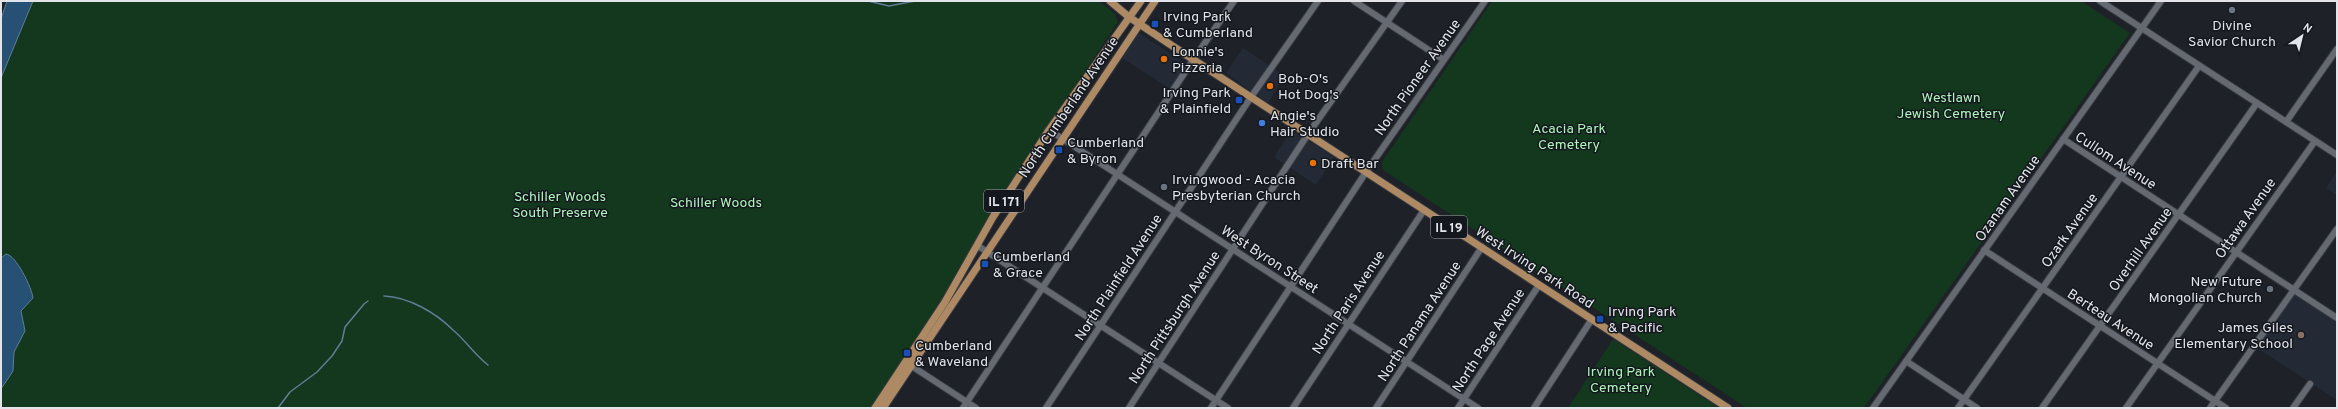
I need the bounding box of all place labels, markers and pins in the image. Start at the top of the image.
marker: Divine Savior Church [2227,5,2237,15]
place label: Irving Park & Cumberland [1163,9,1253,42]
place label: Divine Savior Church [2188,18,2276,51]
marker: Irving Park & Cumberland [1150,19,1160,29]
place label: Lonnie's Pizzeria [1172,44,1224,77]
marker: Lonnie's Pizzeria [1159,54,1169,64]
place label: Bob-O's Hot Dog's [1278,71,1339,104]
marker: Bob-O's Hot Dog's [1265,81,1275,91]
place label: Irving Park & Plainfield [1160,85,1231,118]
marker: Irving Park & Plainfield [1234,95,1244,105]
place label: Angie's Hair Studio [1270,108,1339,141]
marker: Angie's Hair Studio [1257,118,1267,128]
place label: Cumberland & Byron [1067,135,1144,168]
marker: Cumberland & Byron [1054,145,1064,155]
place label: Draft Bar [1321,156,1379,173]
marker: Draft Bar [1308,158,1318,168]
place label: Irvingwood - Acacia Presbyterian Church [1172,172,1301,205]
marker: Irvingwood - Acacia Presbyterian Church [1159,182,1169,192]
place label: Cumberland & Grace [993,249,1070,282]
marker: Cumberland & Grace [980,259,990,269]
place label: New Future Mongolian Church [2148,274,2262,307]
marker: New Future Mongolian Church [2265,284,2275,294]
place label: Irving Park & Pacific [1608,304,1676,337]
marker: Irving Park & Pacific [1595,314,1605,324]
place label: James Giles Elementary School [2174,320,2293,353]
marker: James Giles Elementary School [2296,330,2306,340]
place label: Cumberland & Waveland [915,338,992,371]
marker: Cumberland & Waveland [902,348,912,358]

